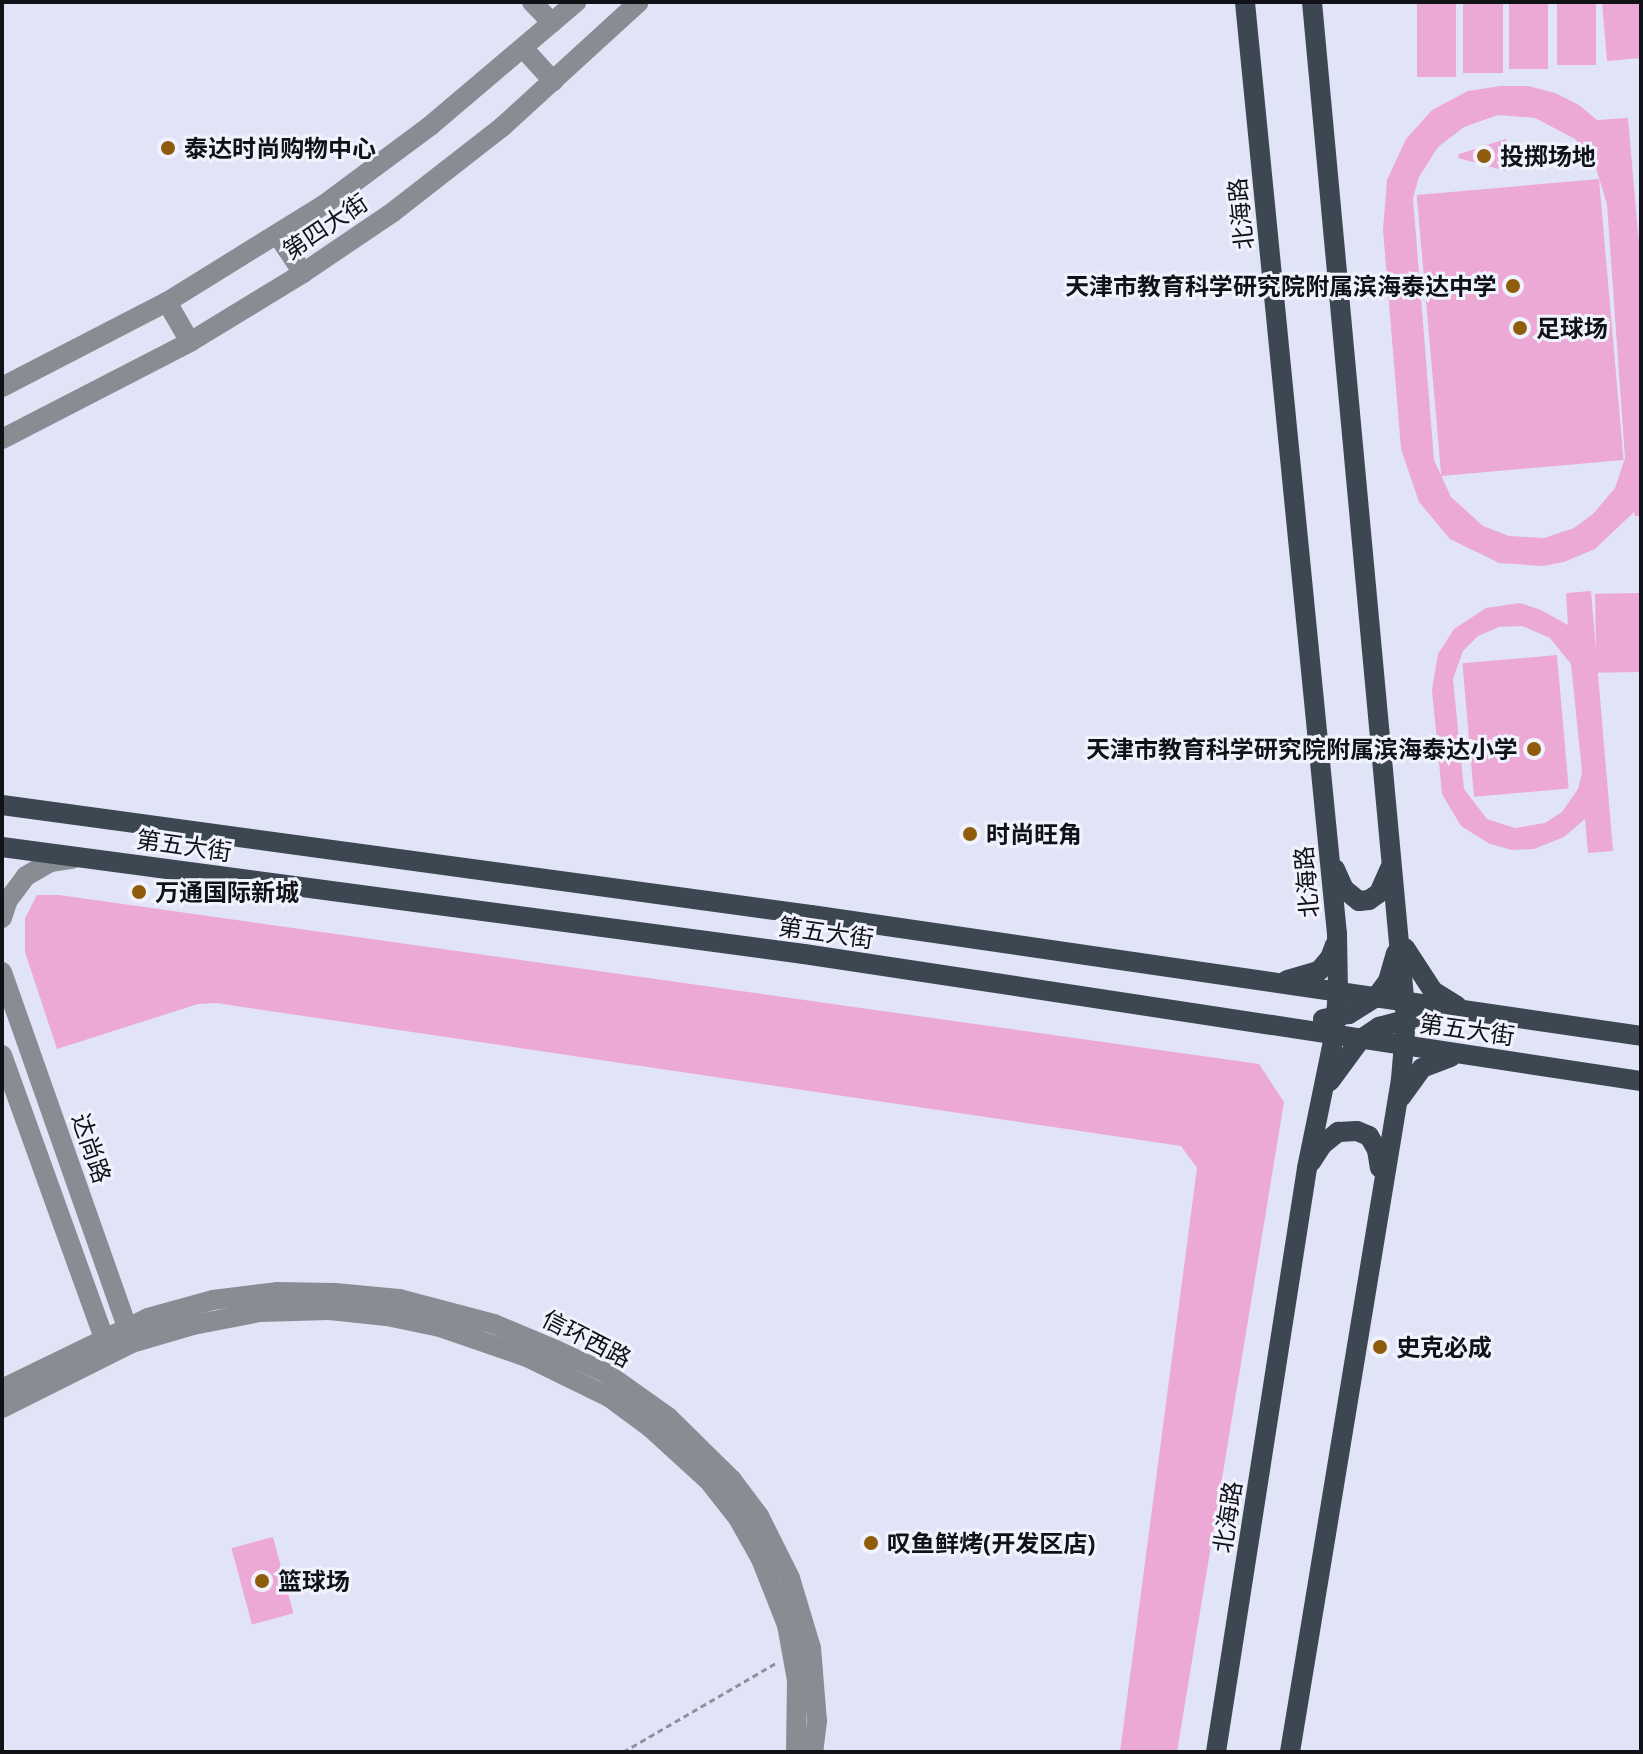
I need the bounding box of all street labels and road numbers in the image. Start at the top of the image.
street label: 北海路 [1222,177,1258,251]
street label: 第四大街 [277,187,373,265]
street label: 第五大街 [134,824,234,866]
street label: 北海路 [1289,845,1323,919]
street label: 第五大街 [776,911,876,953]
street label: 第五大街 [1417,1008,1517,1050]
street label: 达尚路 [67,1109,117,1187]
street label: 信环西路 [538,1303,636,1373]
street label: 北海路 [1207,1479,1247,1555]

